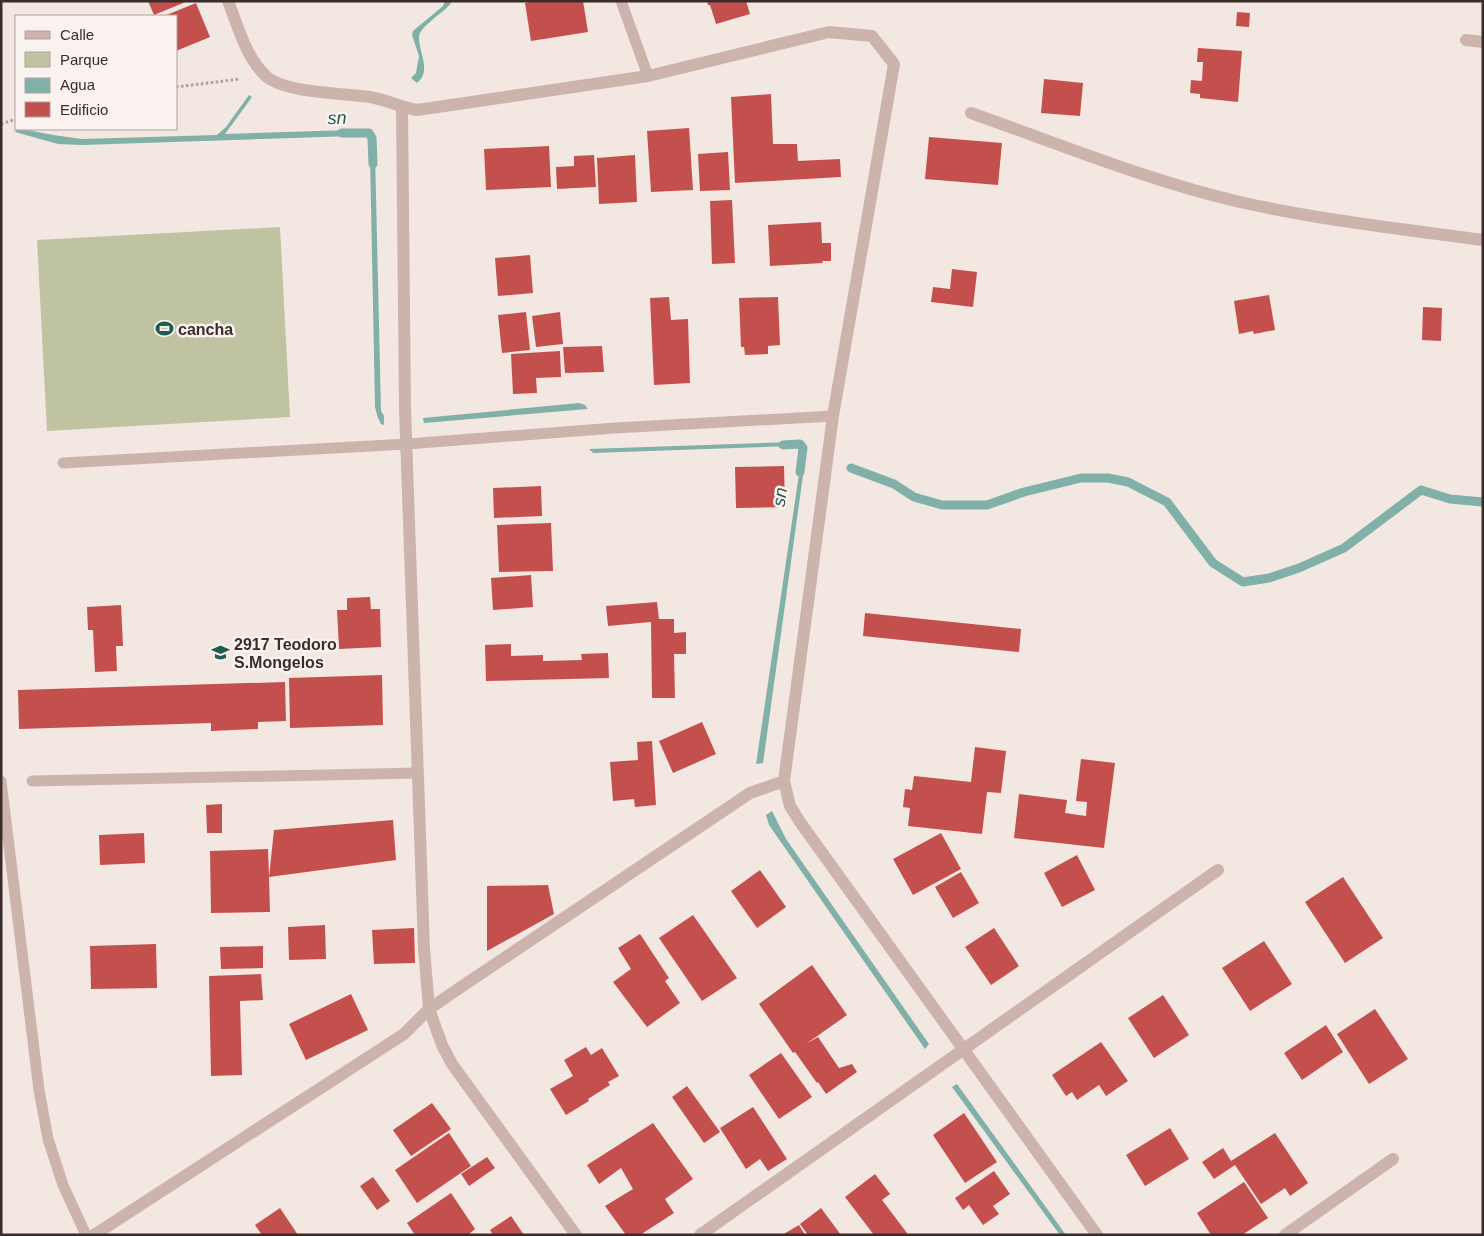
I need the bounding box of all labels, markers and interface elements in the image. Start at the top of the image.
legend [15,15,178,130]
text: Calle [60,26,94,43]
text: Parque [60,51,108,68]
text: Agua [60,76,96,93]
text: Edificio [60,101,108,118]
water label: sn [327,108,347,128]
sports icon: cancha [154,319,174,339]
place label: cancha [178,321,233,338]
water label: sn [769,486,791,508]
place label: 2917 Teodoro S.Mongelos [234,636,337,671]
school or university icon: 2917 Teodoro S.Mongelos [210,643,230,663]

